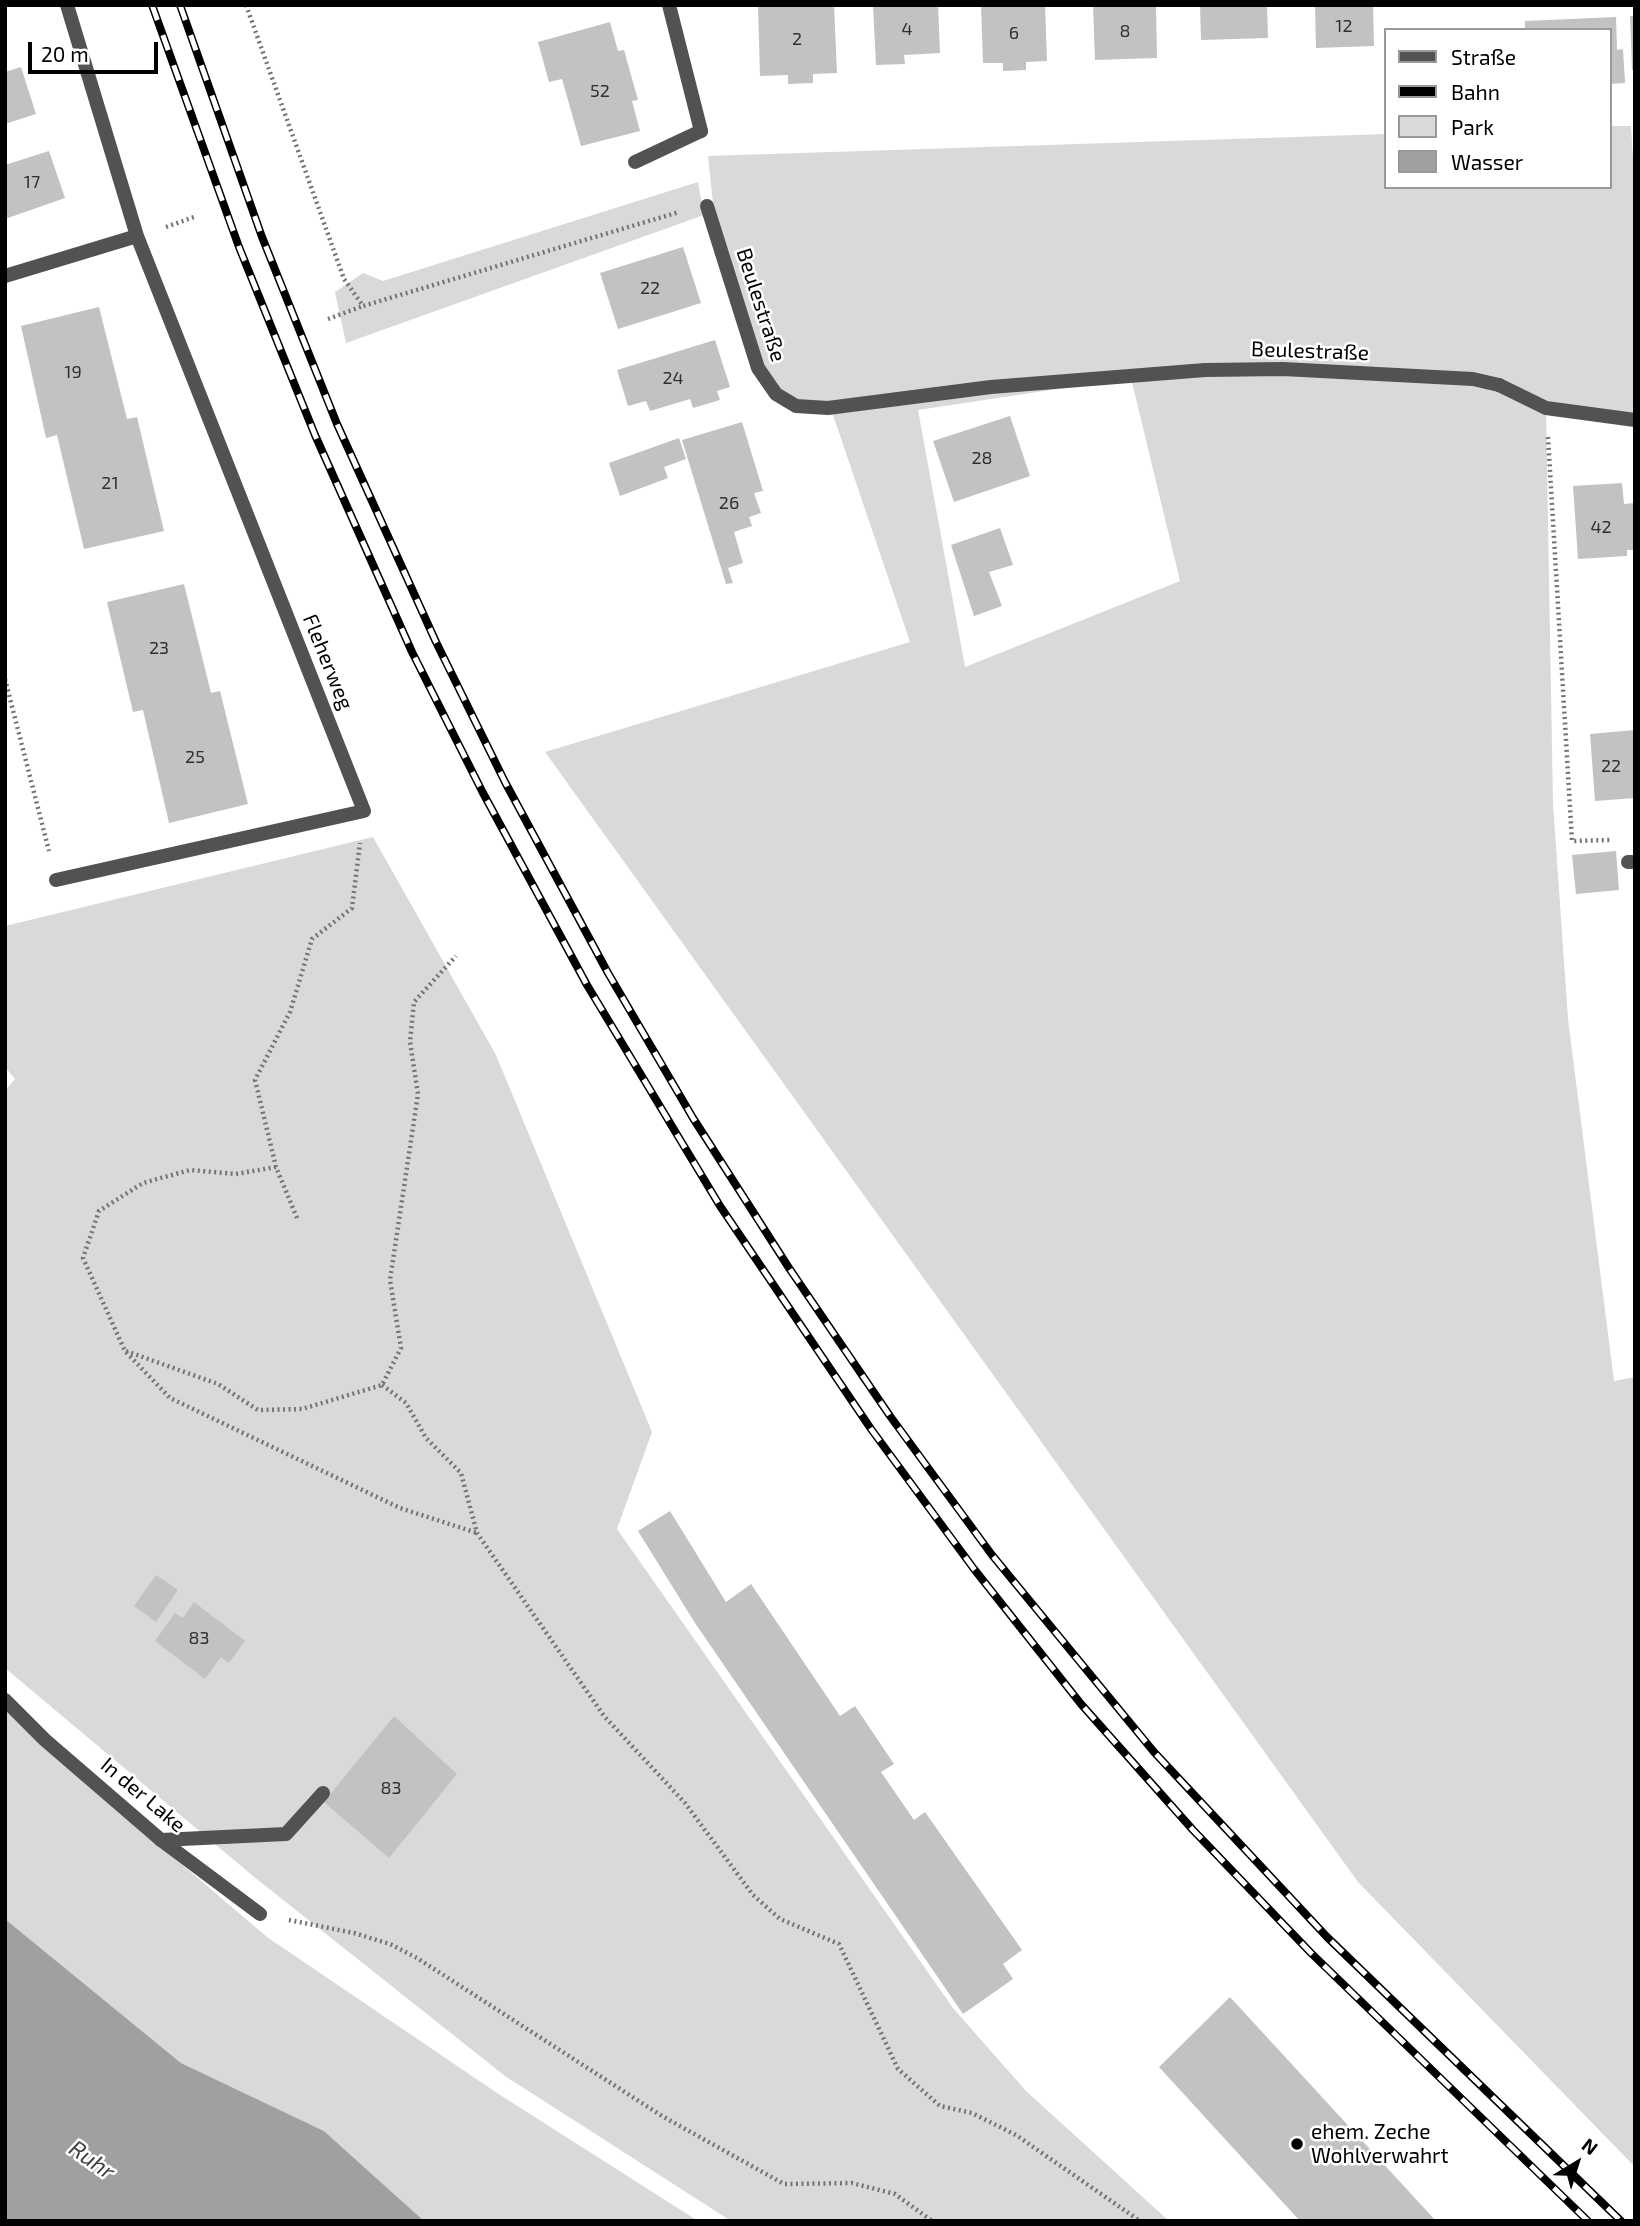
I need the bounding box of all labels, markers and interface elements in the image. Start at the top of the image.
house number: 12 [1335,15,1353,37]
house number: 4 [901,18,913,40]
house number: 8 [1120,20,1130,42]
house number: 6 [1009,22,1019,44]
scale bar [32,28,161,72]
house number: 2 [792,28,802,50]
legend [1384,28,1612,189]
text: 20 m [41,41,89,66]
text: Straße [1451,44,1516,69]
text: Bahn [1451,79,1500,104]
house number: 52 [590,80,610,102]
text: Park [1451,114,1494,139]
text: Wasser [1451,149,1523,174]
house number: 17 [24,171,40,193]
street label: Beulestraße [731,245,791,365]
house number: 22 [640,277,660,299]
street label: Beulestraße [1251,336,1369,366]
house number: 19 [64,361,82,383]
house number: 24 [662,367,684,389]
house number: 28 [971,447,993,469]
house number: 21 [101,472,119,494]
house number: 26 [719,492,739,514]
house number: 42 [1590,516,1612,538]
street label: Fleherweg [297,610,359,714]
house number: 23 [149,637,169,659]
house number: 25 [185,746,205,768]
house number: 22 [1601,755,1621,777]
house number: 83 [189,1627,209,1649]
street label: In der Lake [96,1752,190,1838]
house number: 83 [381,1777,401,1799]
place label: ehem. Zeche Wohlverwahrt [1311,2119,1449,2169]
north arrow [1542,2128,1612,2198]
text: N [1578,2133,1603,2159]
water label: Ruhr [64,2134,120,2186]
marker: ehem. Zeche Wohlverwahrt [1289,2136,1305,2152]

